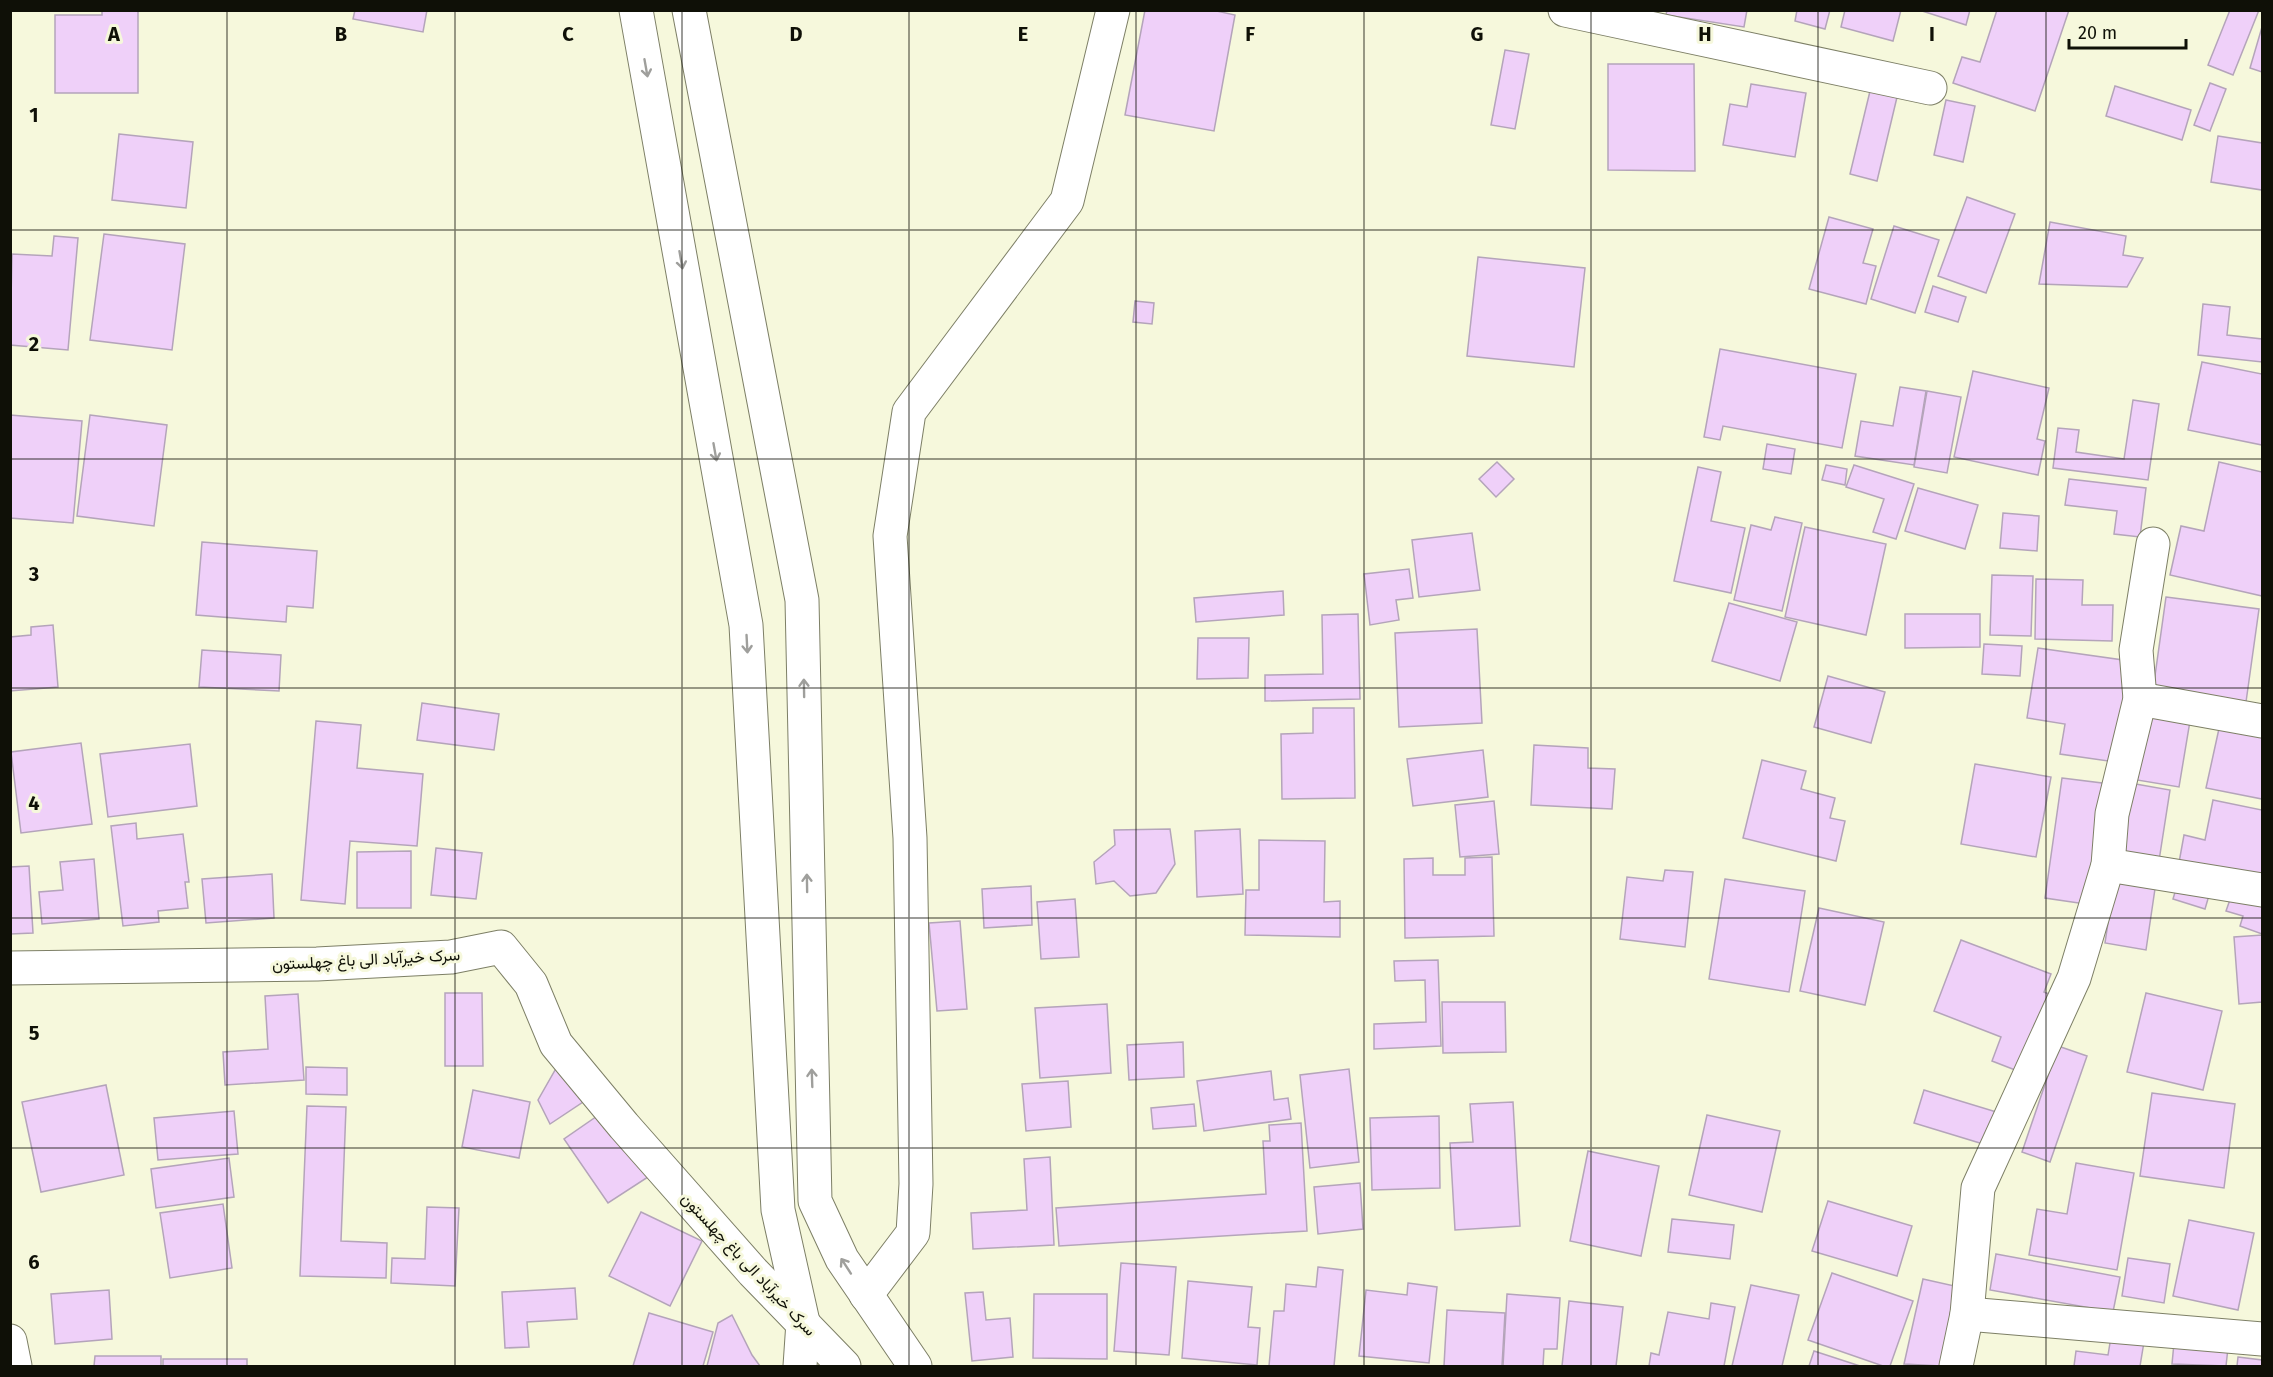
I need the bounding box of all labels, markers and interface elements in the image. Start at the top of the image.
scale bar [2069,12,2186,50]
text: A [107,22,121,46]
text: B [335,22,347,46]
text: C [562,22,574,46]
text: D [789,22,803,46]
text: E [1018,22,1028,46]
text: F [1245,22,1255,46]
text: G [1471,22,1483,46]
text: H [1698,22,1712,46]
text: I [1929,22,1935,46]
text: 20 m [2078,22,2117,44]
one-way arrow [641,58,652,77]
text: 1 [29,103,39,127]
one-way arrow [675,250,686,269]
text: 2 [29,332,39,356]
one-way arrow [710,442,721,461]
text: 3 [28,562,39,586]
one-way arrow [742,634,753,654]
one-way arrow [798,679,809,699]
text: 4 [28,791,40,815]
one-way arrow [801,874,813,894]
street label: سرک خیرآباد الی باغ چهلستون [271,945,461,976]
text: 5 [29,1021,40,1045]
one-way arrow [806,1069,817,1089]
street label: سرک خیرآباد الی باغ چهلستون [676,1189,820,1341]
text: 6 [28,1250,40,1274]
one-way arrow [840,1258,852,1275]

